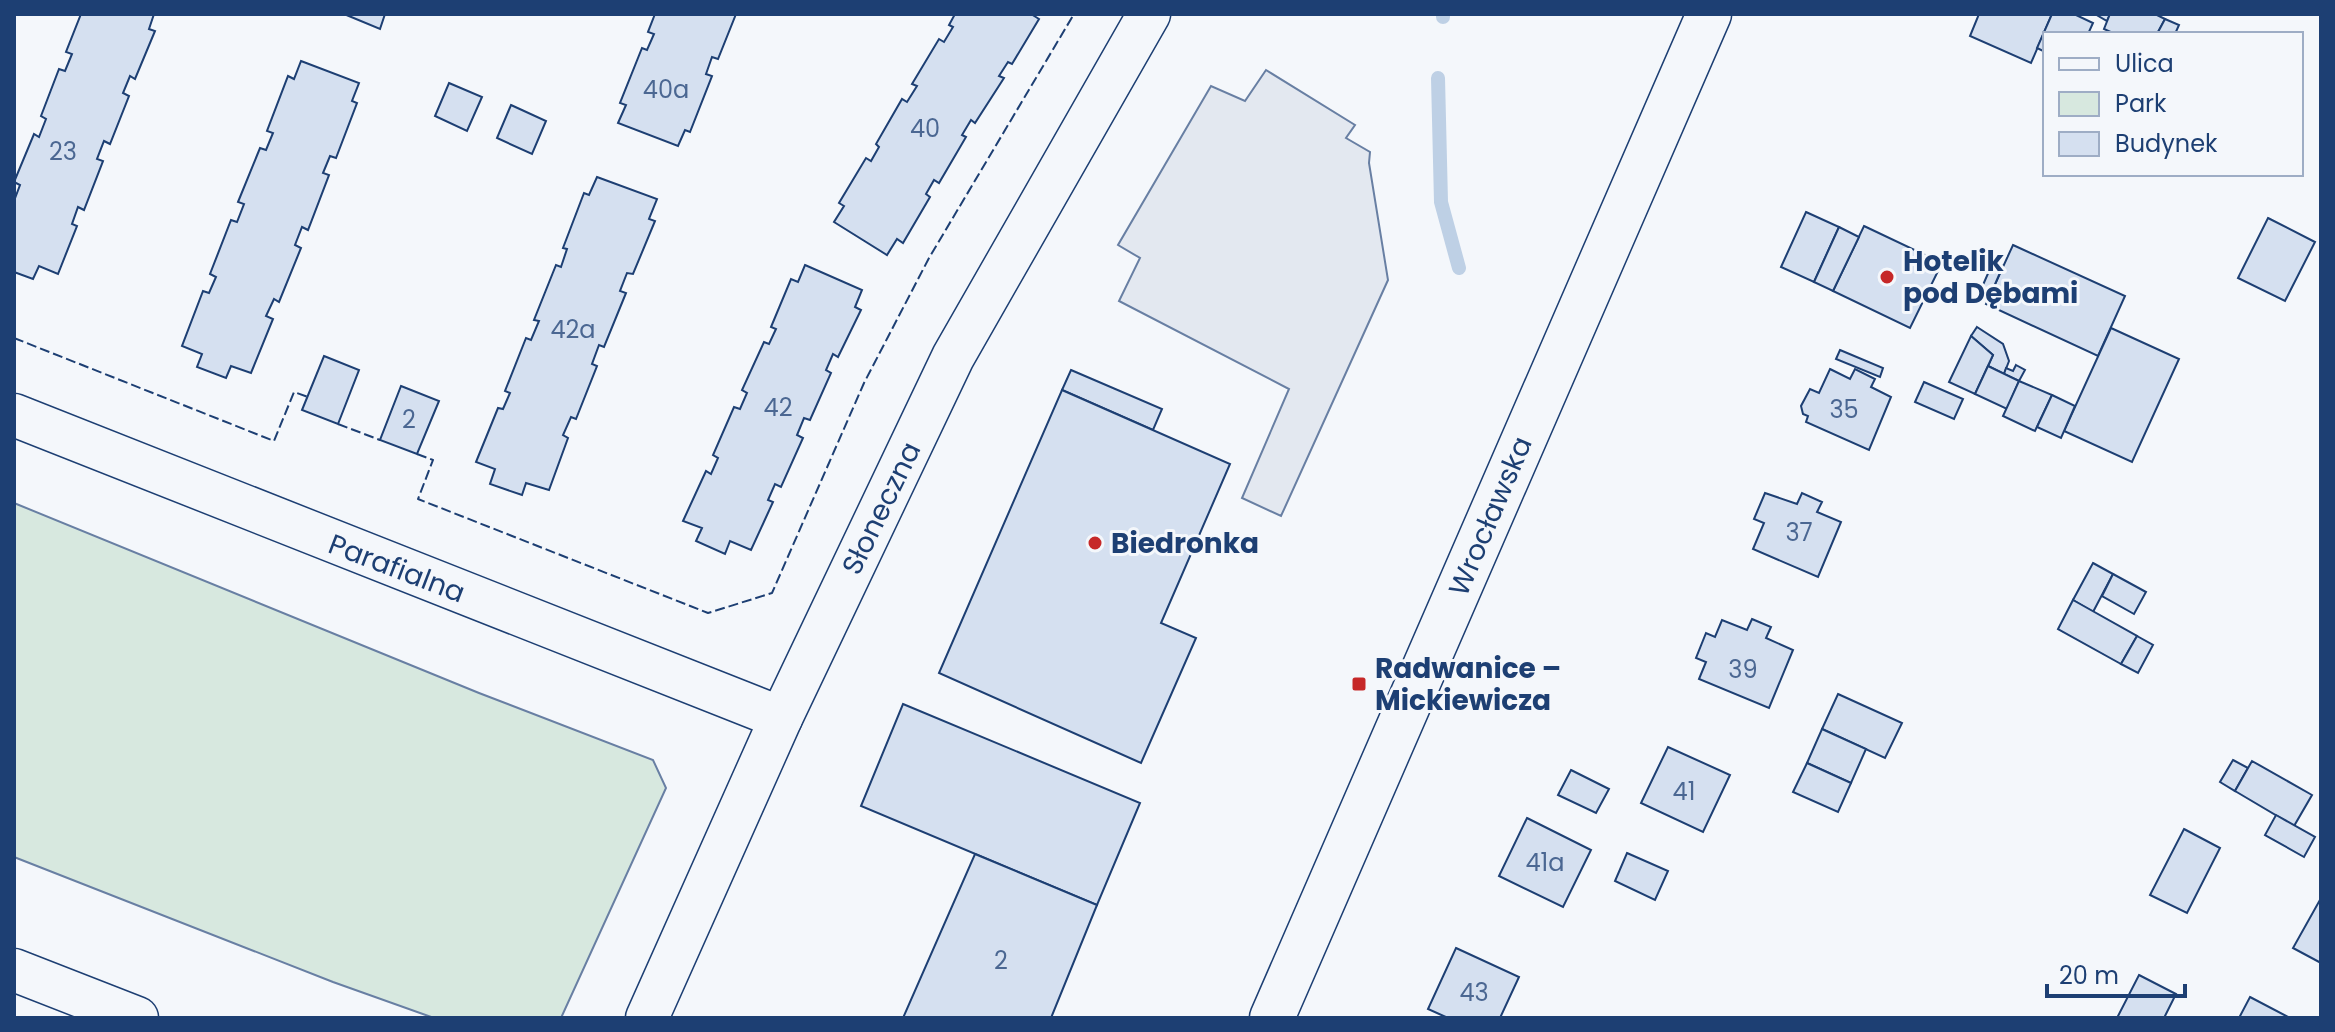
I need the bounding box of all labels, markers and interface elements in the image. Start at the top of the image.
legend [2043,32,2303,176]
text: Ulica [2115,47,2174,80]
house number: 40a [643,73,689,106]
text: Park [2115,87,2167,120]
house number: 40 [910,112,940,145]
text: Budynek [2115,127,2218,160]
house number: 23 [49,135,77,168]
place label: Hotelik pod Dębami [1903,242,2078,313]
marker: Hotelik pod Dębami [1878,268,1896,286]
house number: 42a [550,313,596,346]
house number: 42 [764,391,792,424]
house number: 35 [1829,393,1859,426]
house number: 2 [402,403,416,436]
street label: Wrocławska [1439,431,1542,602]
street label: Słoneczna [833,435,930,581]
house number: 37 [1785,516,1813,549]
place label: Biedronka [1111,524,1259,563]
street label: Parafialna [323,525,471,612]
marker: Biedronka [1086,534,1104,552]
place label: Radwanice – Mickiewicza [1375,649,1561,720]
house number: 39 [1728,653,1758,686]
marker: Radwanice – Mickiewicza [1350,675,1368,693]
house number: 41 [1673,775,1695,808]
house number: 41a [1526,846,1565,879]
house number: 2 [994,944,1008,977]
scale bar [2047,948,2185,998]
text: 20 m [2059,959,2119,992]
house number: 43 [1459,976,1489,1009]

